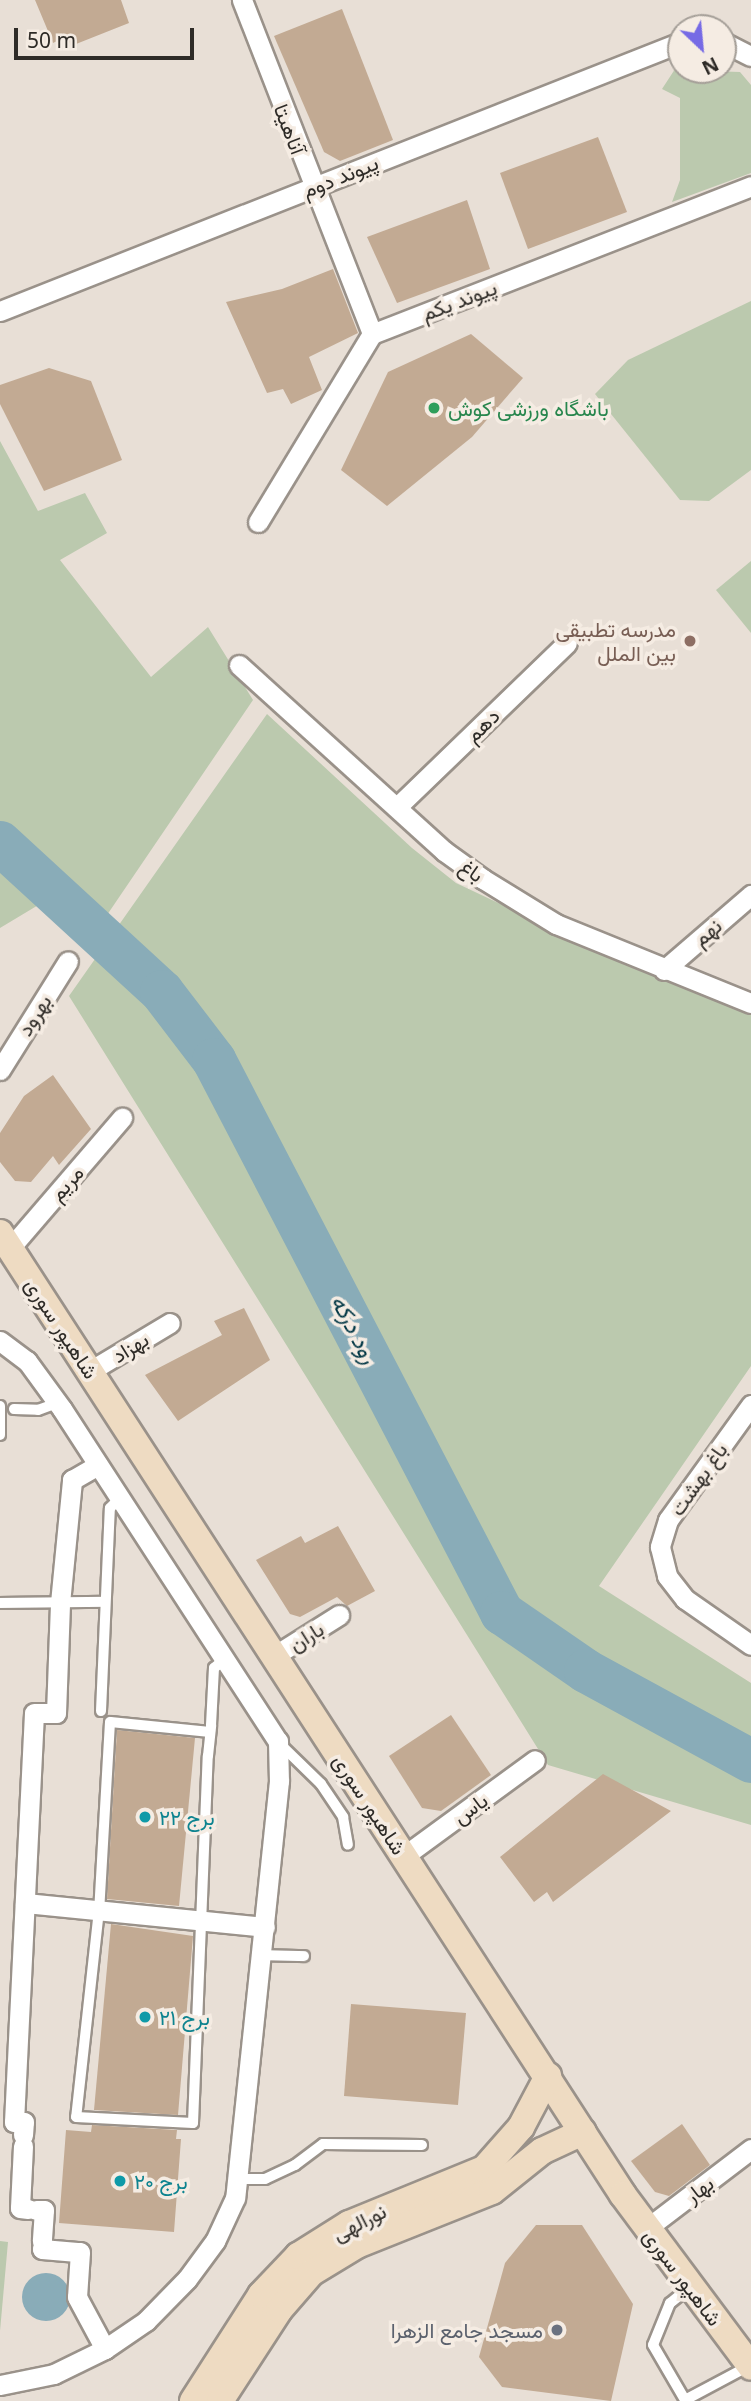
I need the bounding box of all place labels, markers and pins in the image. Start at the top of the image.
place label: باشگاه ورزشی کوش [448,395,609,421]
marker: باشگاه ورزشی کوش [426,400,442,416]
place label: مدرسه تطبیقی بین الملل [556,616,676,666]
marker: مدرسه تطبیقی بین الملل [682,633,698,649]
place label: برج ۲۲ [159,1804,215,1830]
marker: برج ۲۲ [137,1809,153,1825]
place label: برج ۲۱ [159,2004,210,2030]
marker: برج ۲۱ [137,2009,153,2025]
place label: برج ۲۰ [134,2168,188,2194]
marker: برج ۲۰ [112,2173,128,2189]
place label: مسجد جامع الزهرا [391,2317,543,2343]
marker: مسجد جامع الزهرا [549,2322,565,2338]

